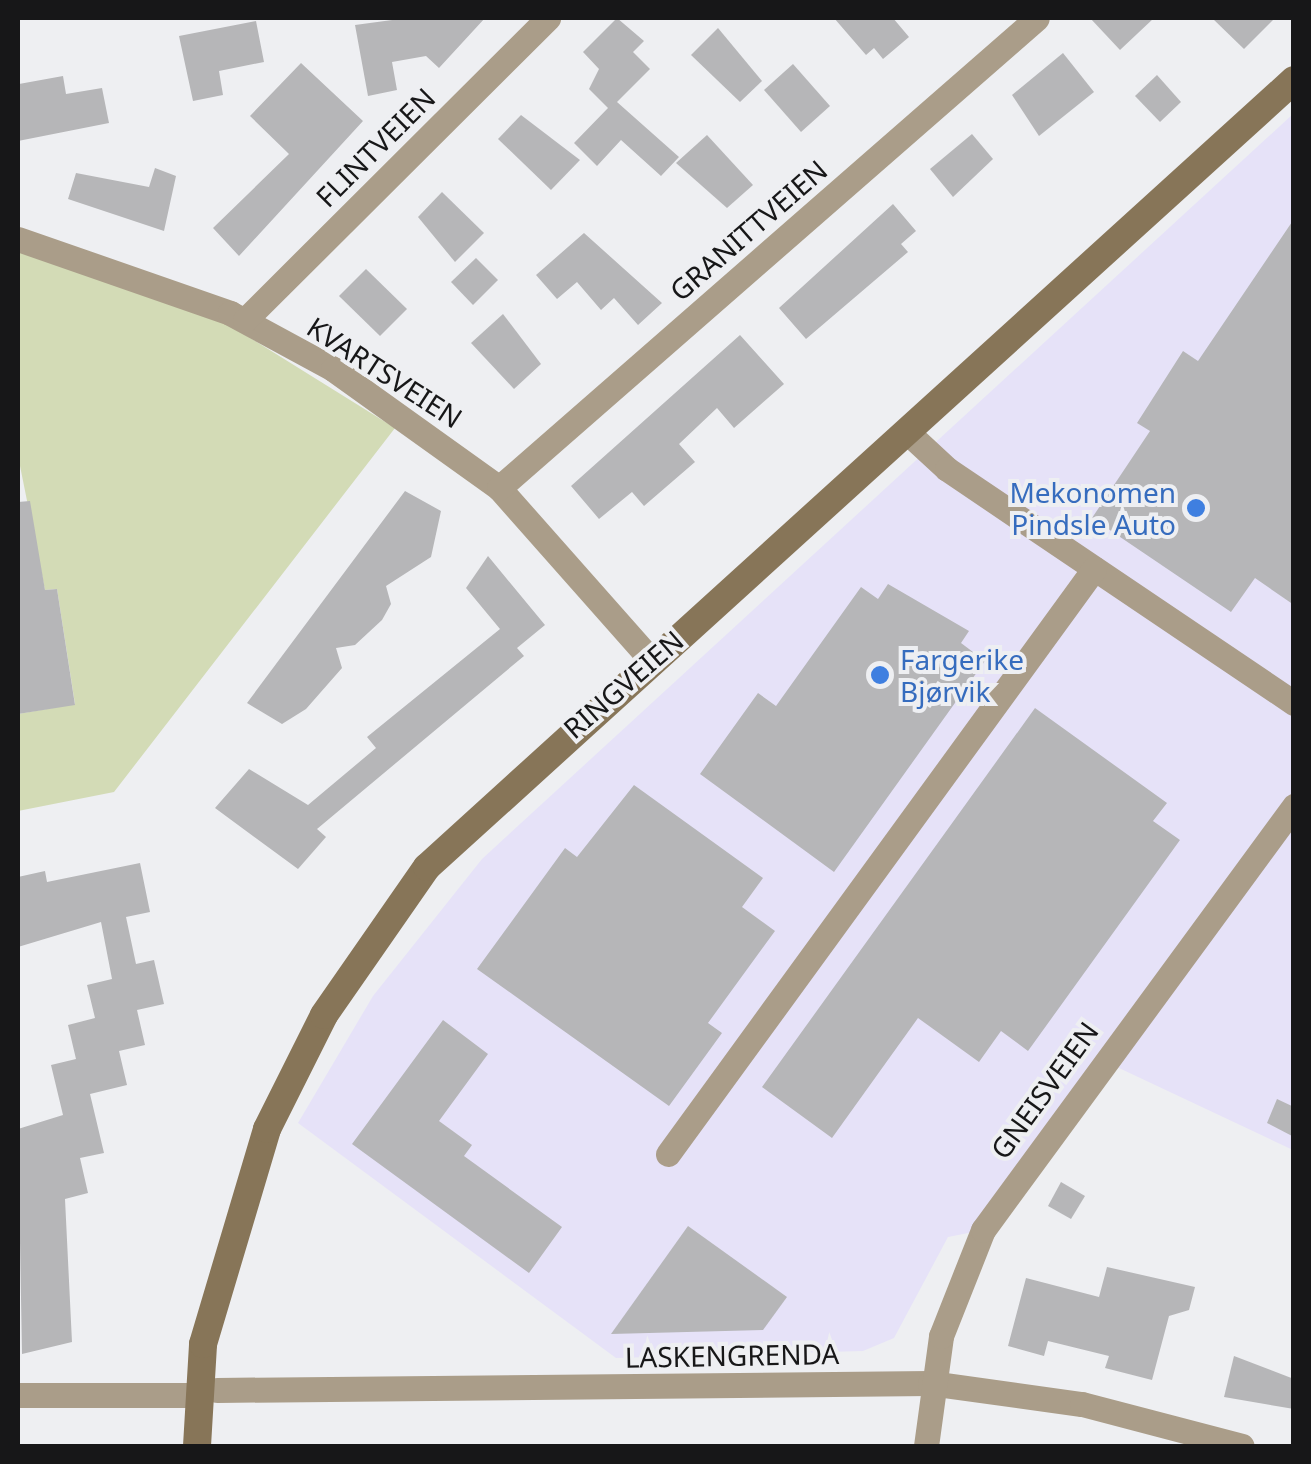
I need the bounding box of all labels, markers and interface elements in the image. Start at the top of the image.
street label: FLINTVEIEN [309,81,441,213]
street label: GRANITTVEIEN [663,153,833,307]
street label: KVARTSVEIEN [301,309,469,435]
place label: Mekonomen Pindsle Auto [1009,475,1176,541]
marker: Mekonomen Pindsle Auto [1185,497,1207,519]
street label: RINGVEIEN [556,623,690,745]
place label: Fargerike Bjørvik [900,642,1024,708]
marker: Fargerike Bjørvik [869,664,891,686]
street label: GNEISVEIEN [983,1015,1105,1165]
street label: LASKENGRENDA [624,1336,840,1374]

